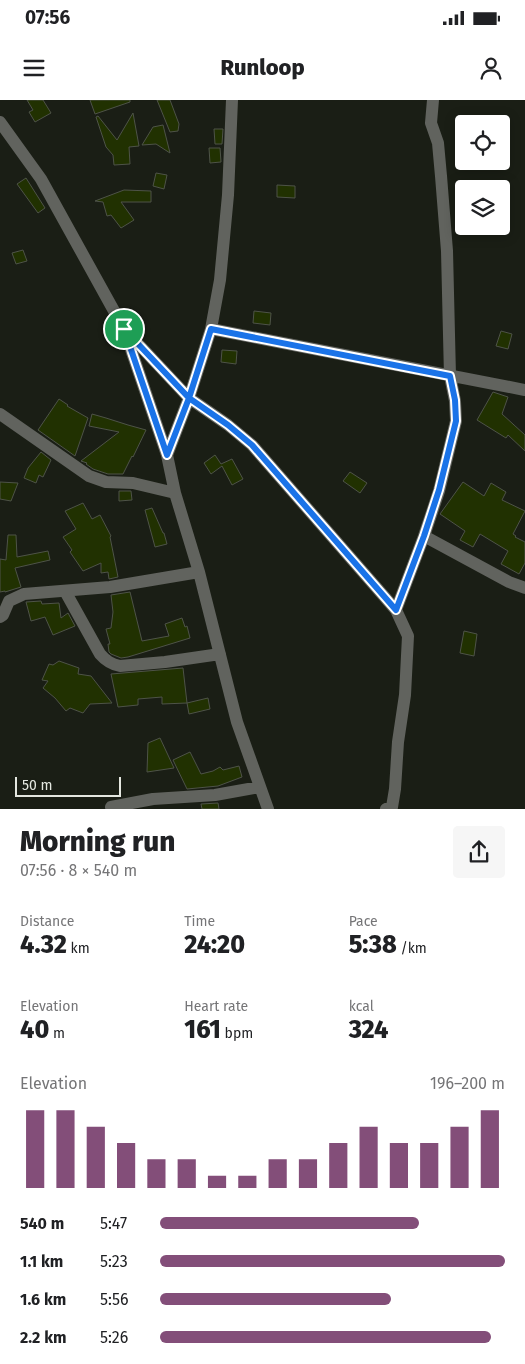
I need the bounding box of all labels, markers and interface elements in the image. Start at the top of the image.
text: 07:56 [25,6,70,29]
icon: menu [20,54,48,82]
text: Runloop [220,54,305,81]
icon: person [477,54,505,82]
map controls [455,115,510,235]
button: locate [455,115,510,170]
button: layers [455,180,510,235]
pin [103,308,145,350]
icon: arrive [110,315,138,343]
scale bar [15,774,121,797]
text: 50 m [22,777,53,794]
text: Morning run [20,825,175,858]
button: share [453,826,505,878]
text: 07:56 · 8 × 540 m [20,861,137,880]
text: Distance [20,913,74,930]
text: Time [184,913,215,930]
text: Pace [349,913,378,930]
text: 4.32 [20,930,67,960]
text: 24:20 [184,930,245,960]
text: 5:38 [349,930,397,960]
text: km [67,940,90,957]
text: /km [397,940,427,957]
text: Elevation [20,998,79,1015]
text: Heart rate [184,998,248,1015]
text: kcal [349,998,374,1015]
text: 40 [20,1015,49,1045]
text: 161 [184,1015,221,1045]
text: 324 [349,1015,388,1045]
text: m [49,1025,65,1042]
text: bpm [221,1025,253,1042]
text: Elevation [20,1074,87,1093]
text: 196–200 m [430,1074,505,1093]
text: 540 m [20,1214,64,1233]
text: 5:47 [100,1214,127,1233]
text: 1.1 km [20,1252,63,1271]
text: 5:23 [100,1252,128,1271]
text: 1.6 km [20,1290,66,1309]
text: 5:56 [100,1290,128,1309]
text: 2.2 km [20,1328,67,1347]
text: 5:26 [100,1328,128,1347]

